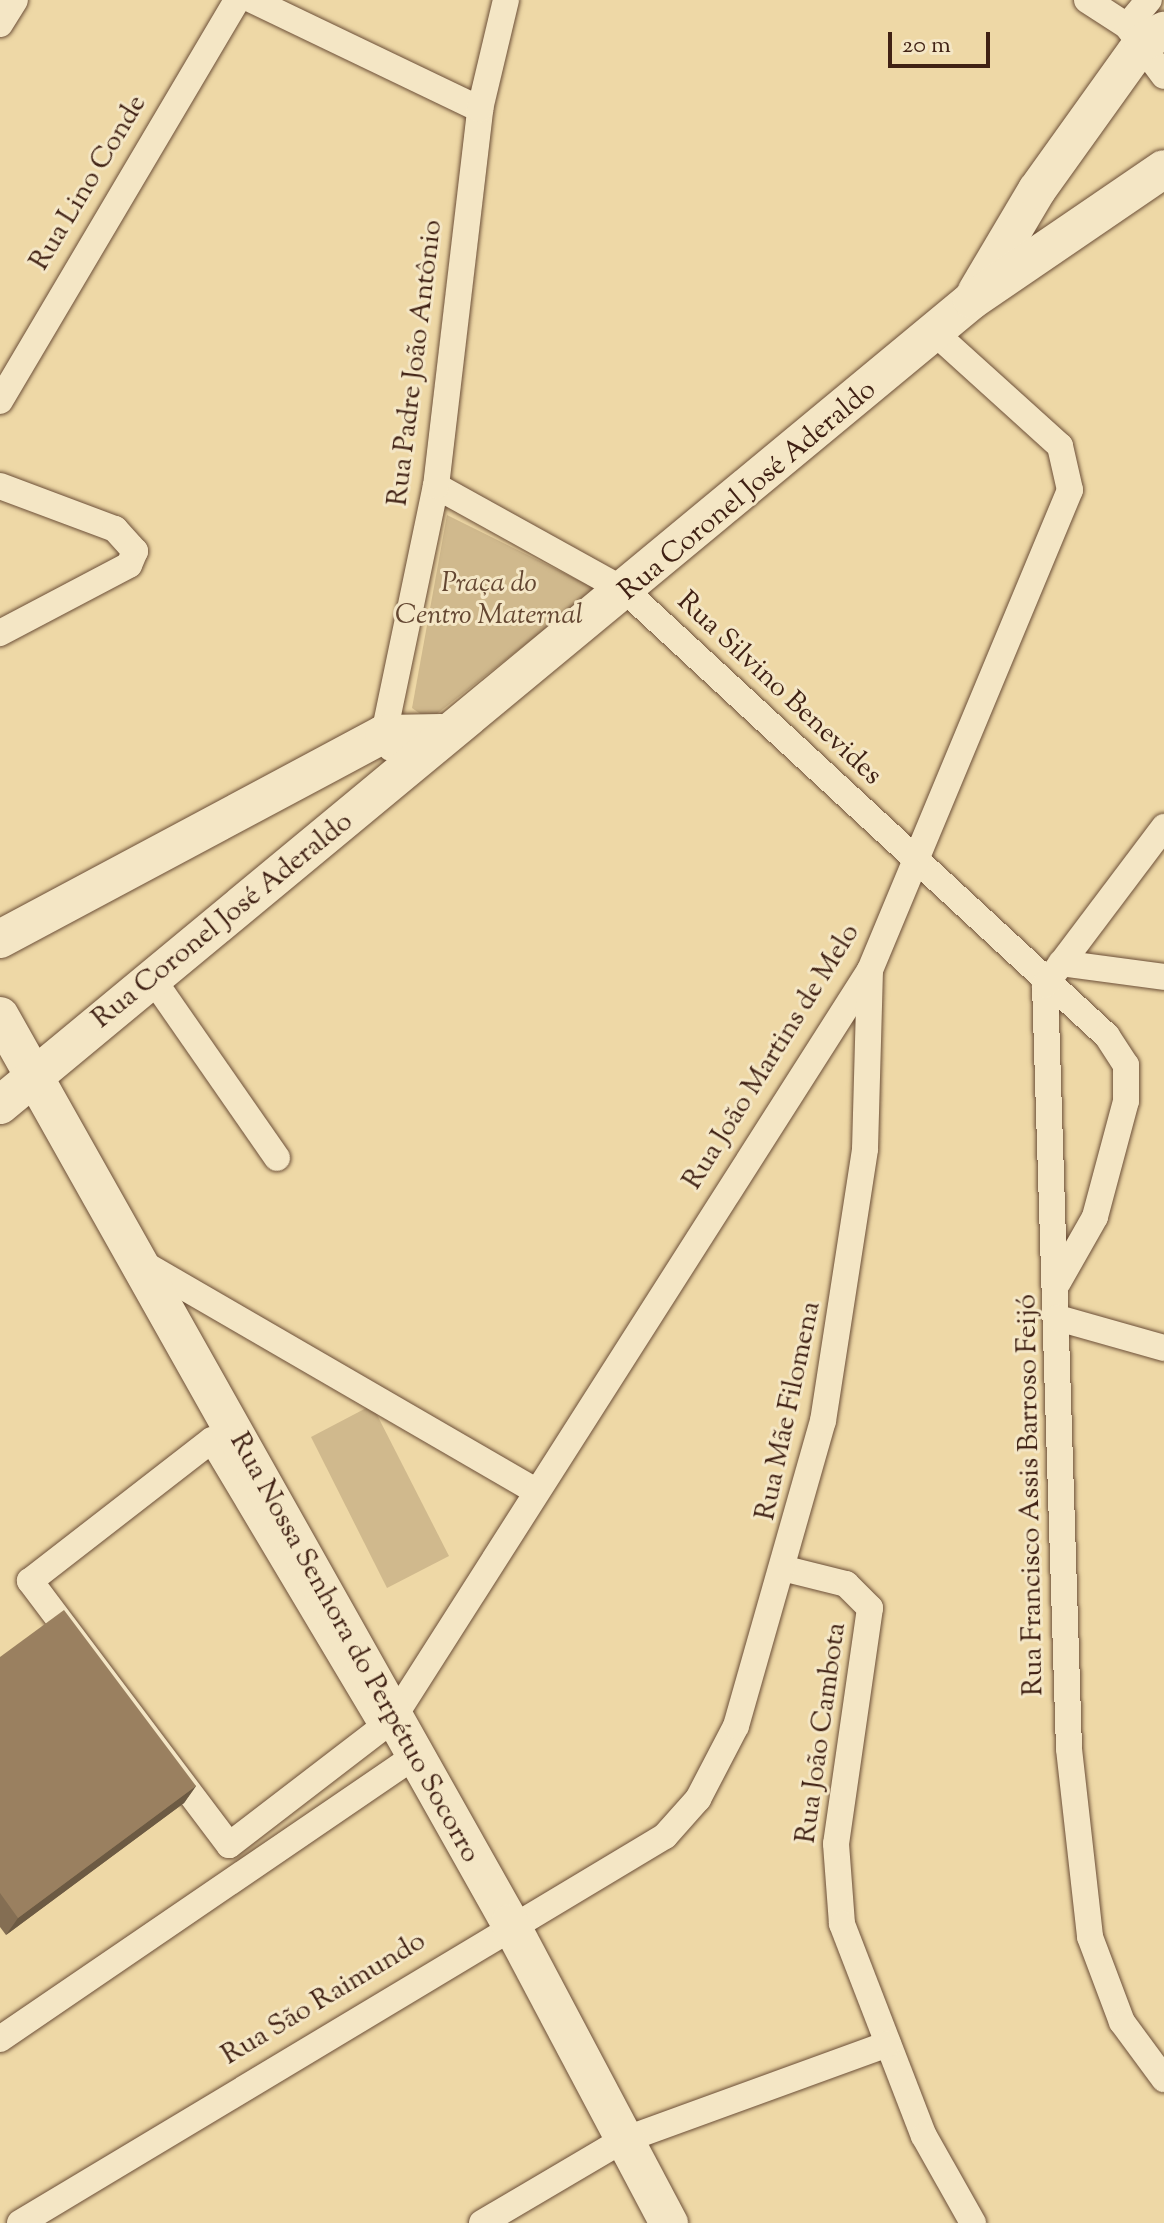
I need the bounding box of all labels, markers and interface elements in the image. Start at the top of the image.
scale bar [892,16,994,66]
text: 20 m [902,29,951,63]
street label: Rua Lino Conde [23,89,155,277]
street label: Rua Padre João Antônio [382,218,450,508]
street label: Rua Coronel José Aderaldo [613,374,883,608]
park label: Praça do Centro Maternal [395,567,583,633]
street label: Rua Silvino Benevides [669,585,889,793]
street label: Rua Coronel José Aderaldo [86,806,360,1036]
street label: Rua João Martins de Melo [676,918,868,1196]
street label: Rua Francisco Assis Barroso Feijó [1011,1294,1051,1696]
street label: Rua Mãe Filomena [749,1299,829,1523]
street label: Rua Nossa Senhora do Perpétuo Socorro [221,1427,487,1869]
street label: Rua João Cambota [790,1621,854,1845]
street label: Rua São Raimundo [216,1925,432,2073]

